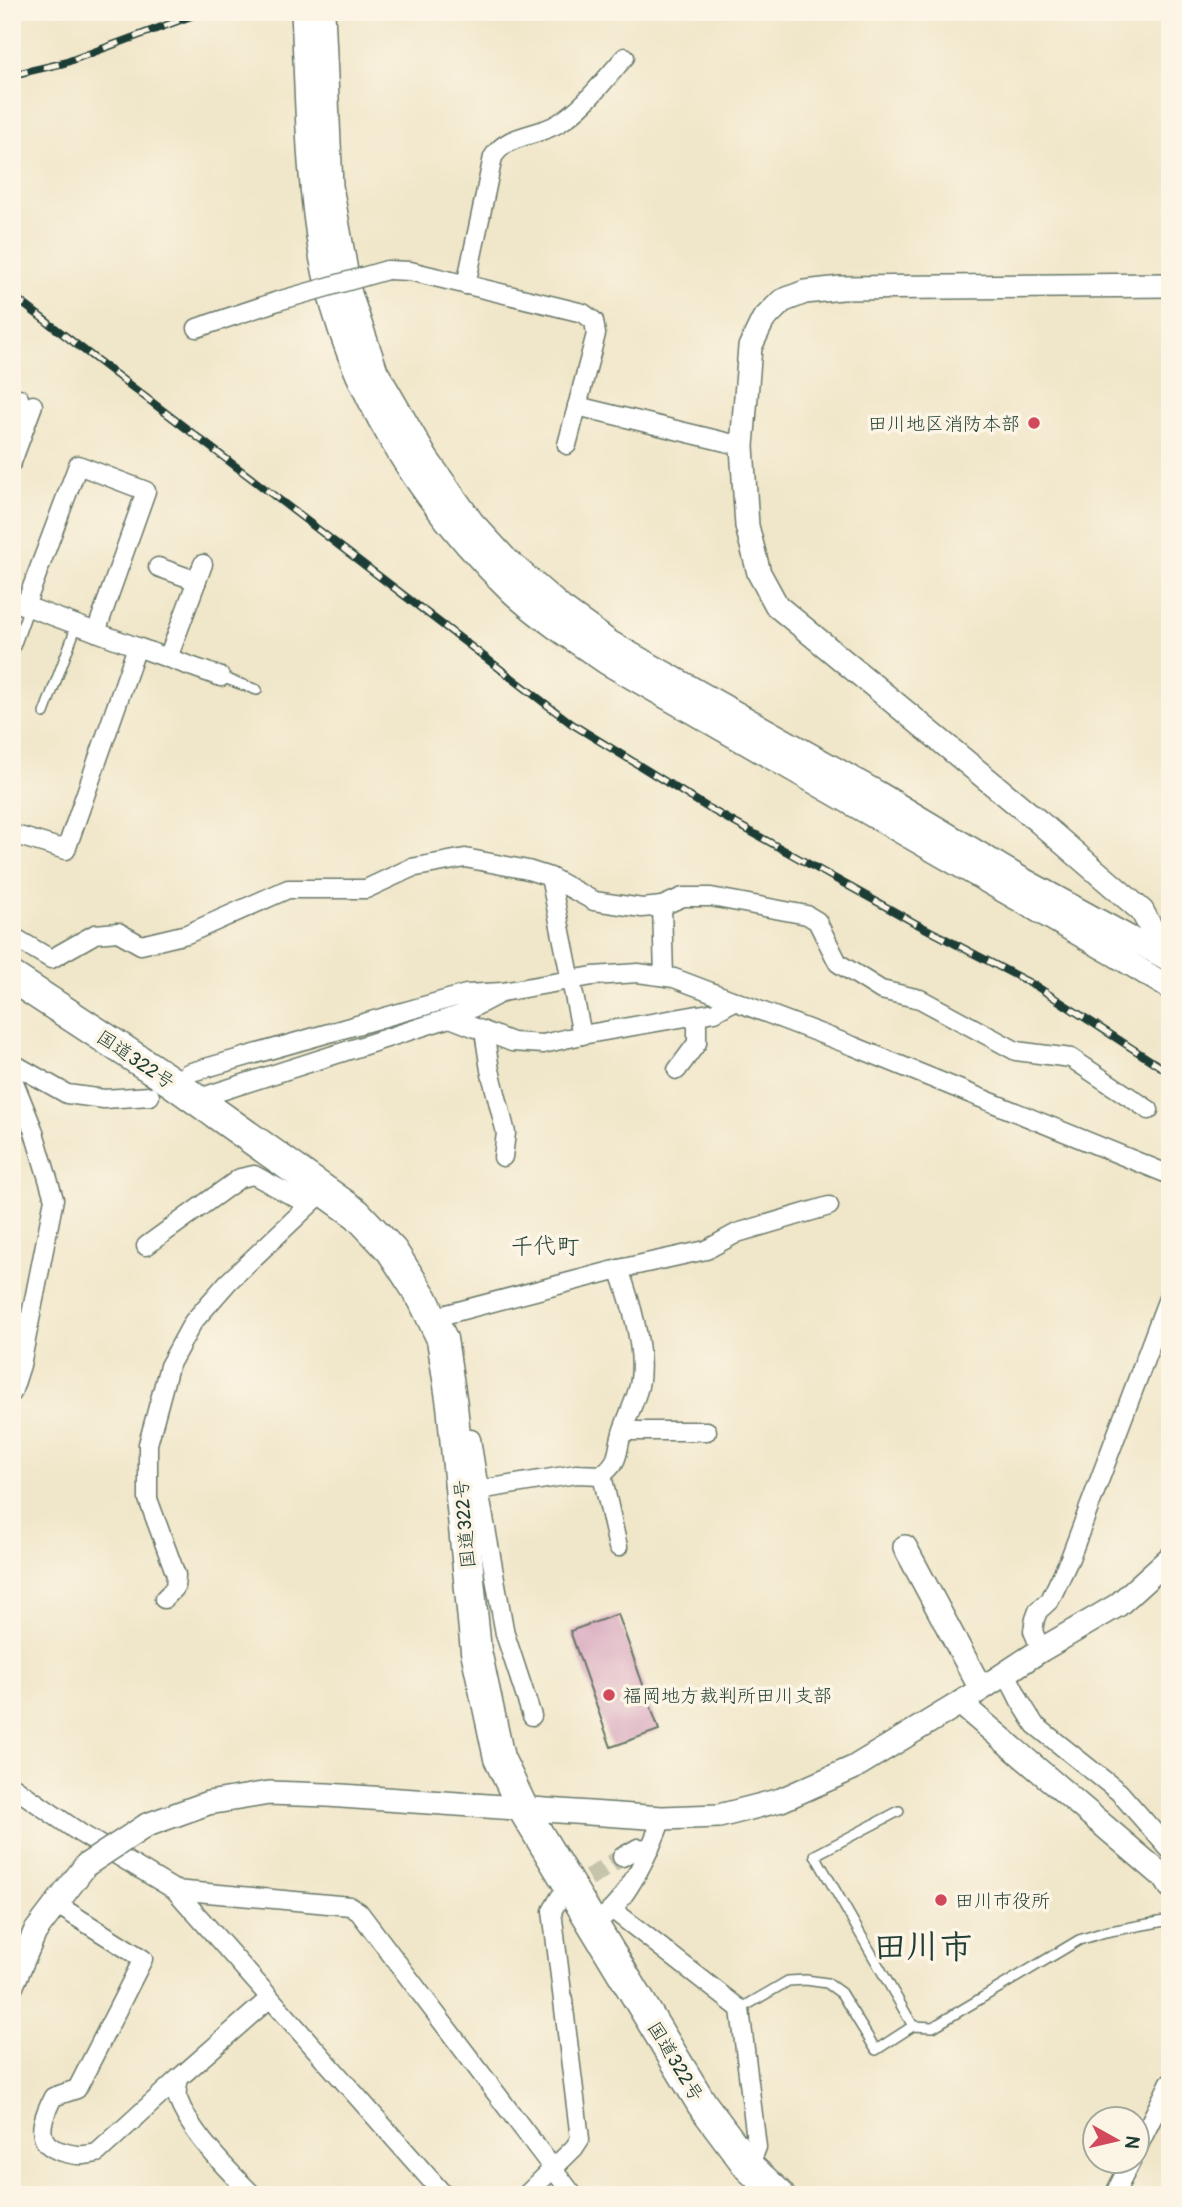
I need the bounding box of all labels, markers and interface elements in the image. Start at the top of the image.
place label: 田川地区消防本部 [868,412,1020,436]
marker: 田川地区消防本部 [1026,415,1042,431]
street label: 国道322号 [92,1025,179,1095]
district label: 千代町 [511,1232,580,1261]
street label: 国道322号 [449,1479,481,1569]
place label: 福岡地方裁判所田川支部 [623,1684,832,1708]
marker: 福岡地方裁判所田川支部 [601,1687,617,1703]
place label: 田川市役所 [955,1889,1050,1913]
marker: 田川市役所 [933,1892,949,1908]
district label: 田川市 [874,1927,973,1968]
street label: 国道322号 [642,2017,708,2106]
north arrow [1080,2106,1150,2176]
text: N [1119,2134,1145,2150]

